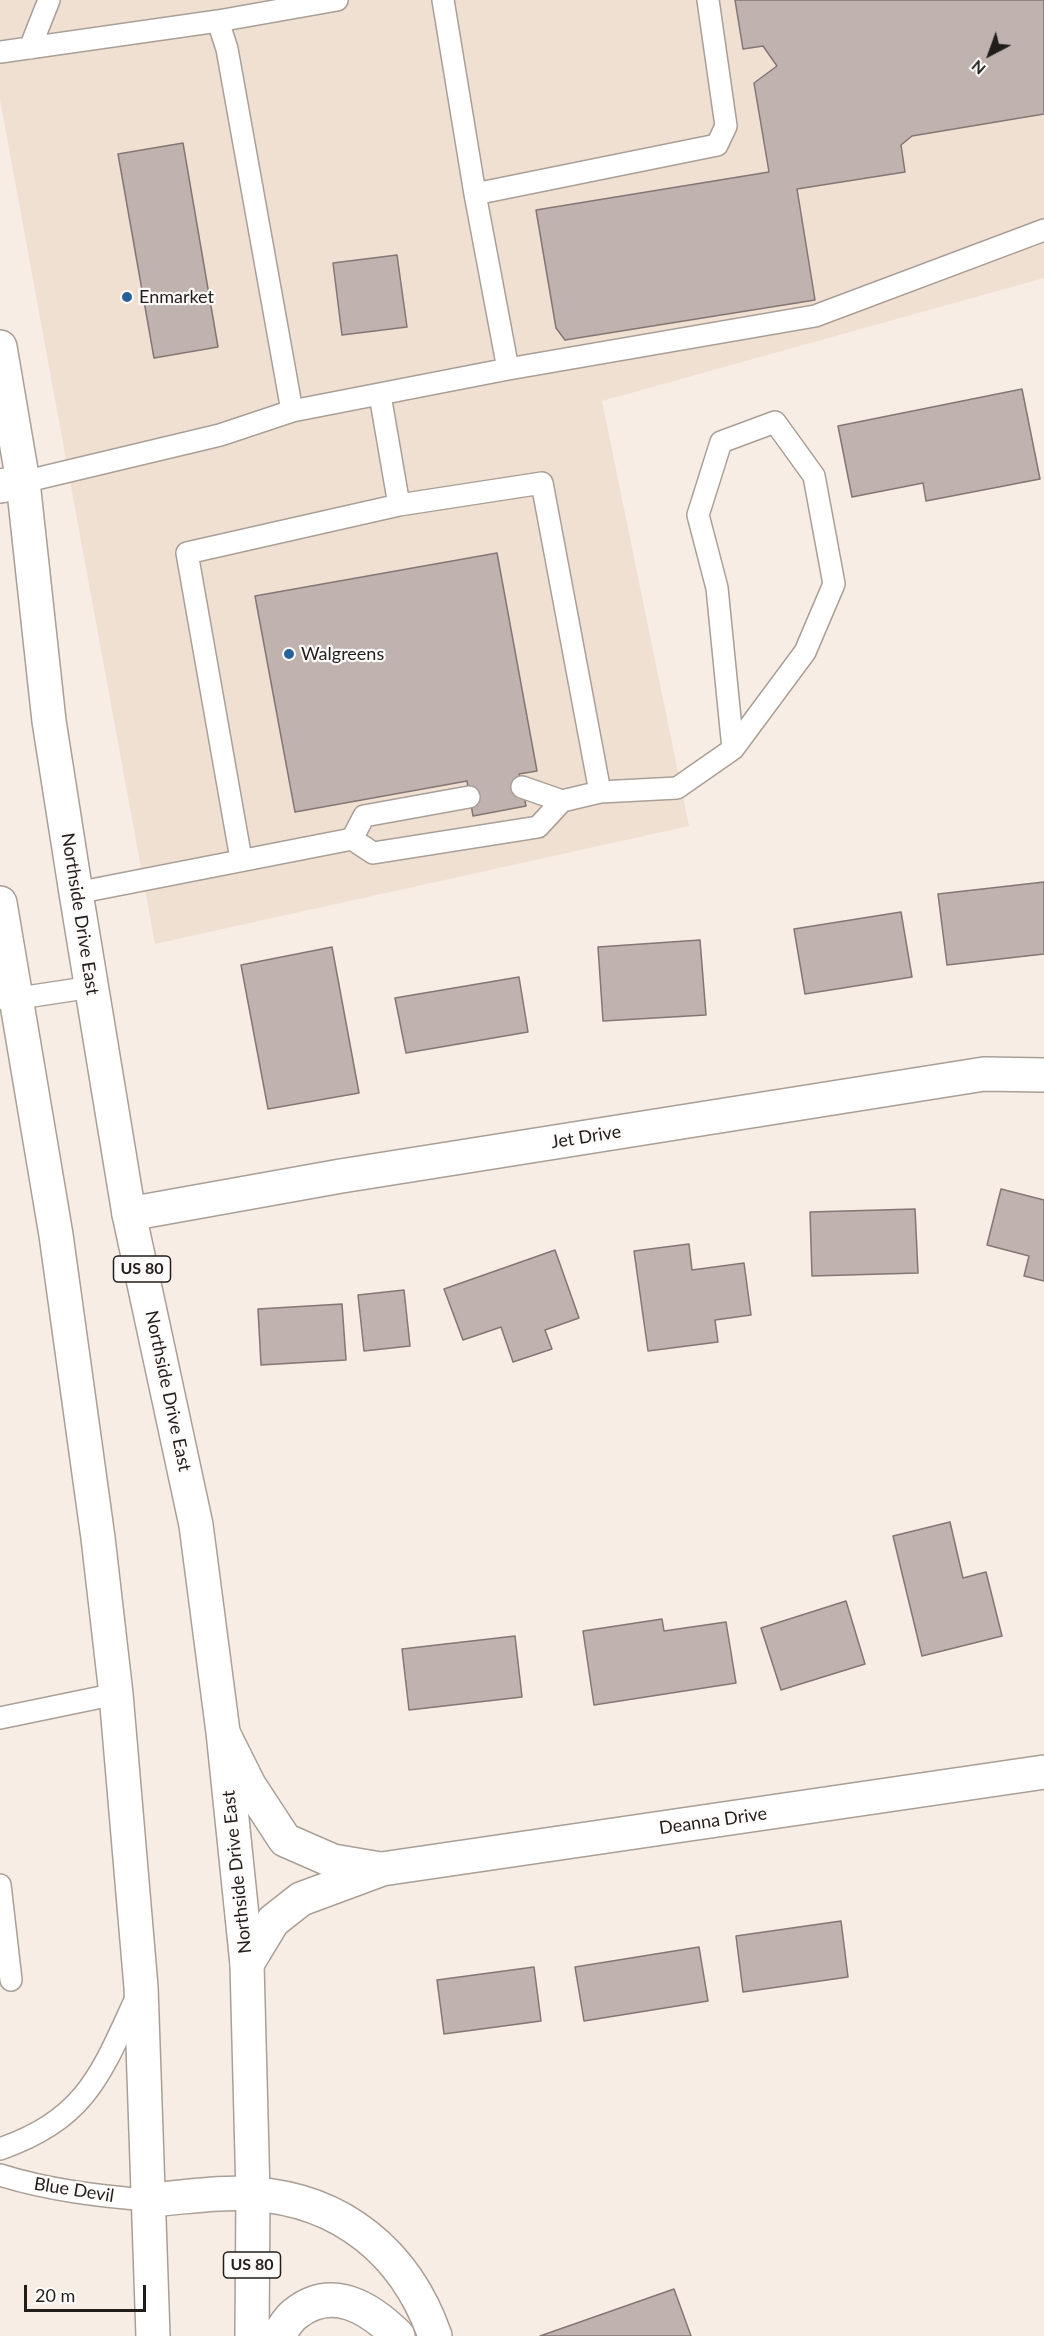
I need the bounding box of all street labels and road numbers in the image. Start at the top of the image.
street label: Northside Drive East [57,831,103,997]
street label: Jet Drive [549,1121,623,1153]
road number: US 80 [114,1256,170,1282]
street label: Northside Drive East [140,1309,196,1473]
street label: Northside Drive East [218,1789,256,1955]
street label: Deanna Drive [658,1803,768,1839]
street label: Blue Devil [33,2173,115,2207]
road number: US 80 [224,2252,280,2278]

